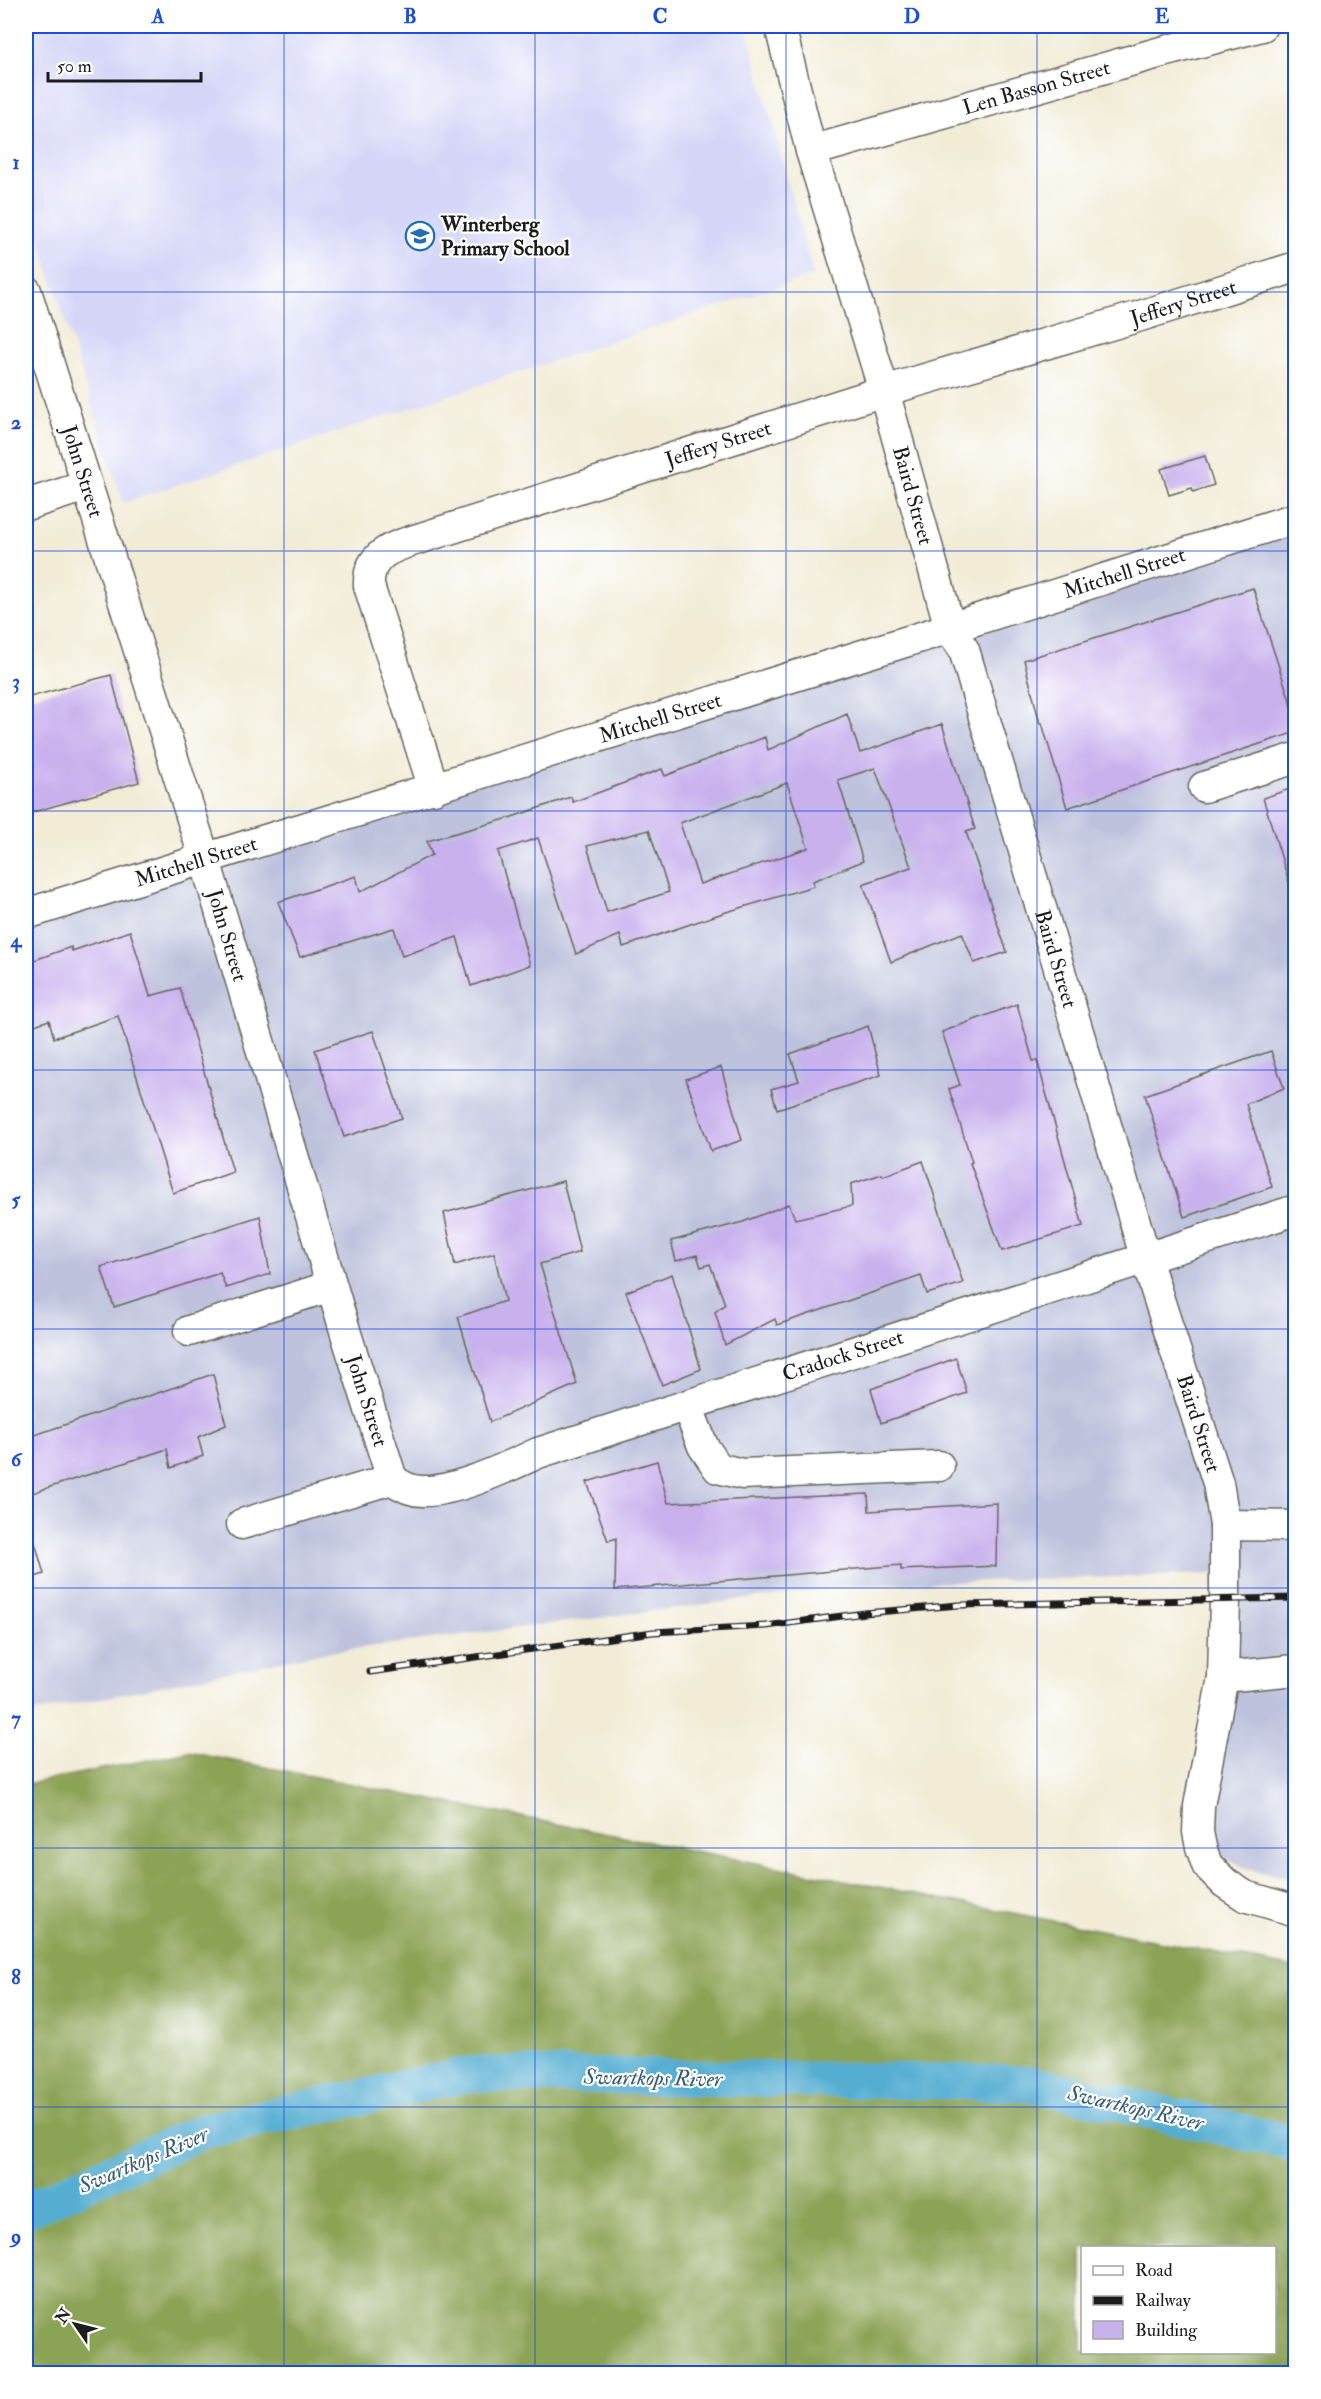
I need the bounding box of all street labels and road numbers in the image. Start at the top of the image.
street label: Len Basson Street [959,54,1113,122]
street label: Jeffery Street [1126,274,1240,333]
street label: Jeffery Street [661,415,775,474]
street label: John Street [55,421,109,521]
street label: Baird Street [886,443,939,548]
street label: Mitchell Street [1060,541,1189,605]
street label: Mitchell Street [596,686,725,750]
street label: Mitchell Street [132,830,261,893]
street label: John Street [200,885,253,985]
street label: Baird Street [1028,907,1083,1011]
street label: Cradock Street [779,1324,907,1388]
street label: John Street [339,1351,394,1450]
street label: Baird Street [1170,1371,1227,1476]

